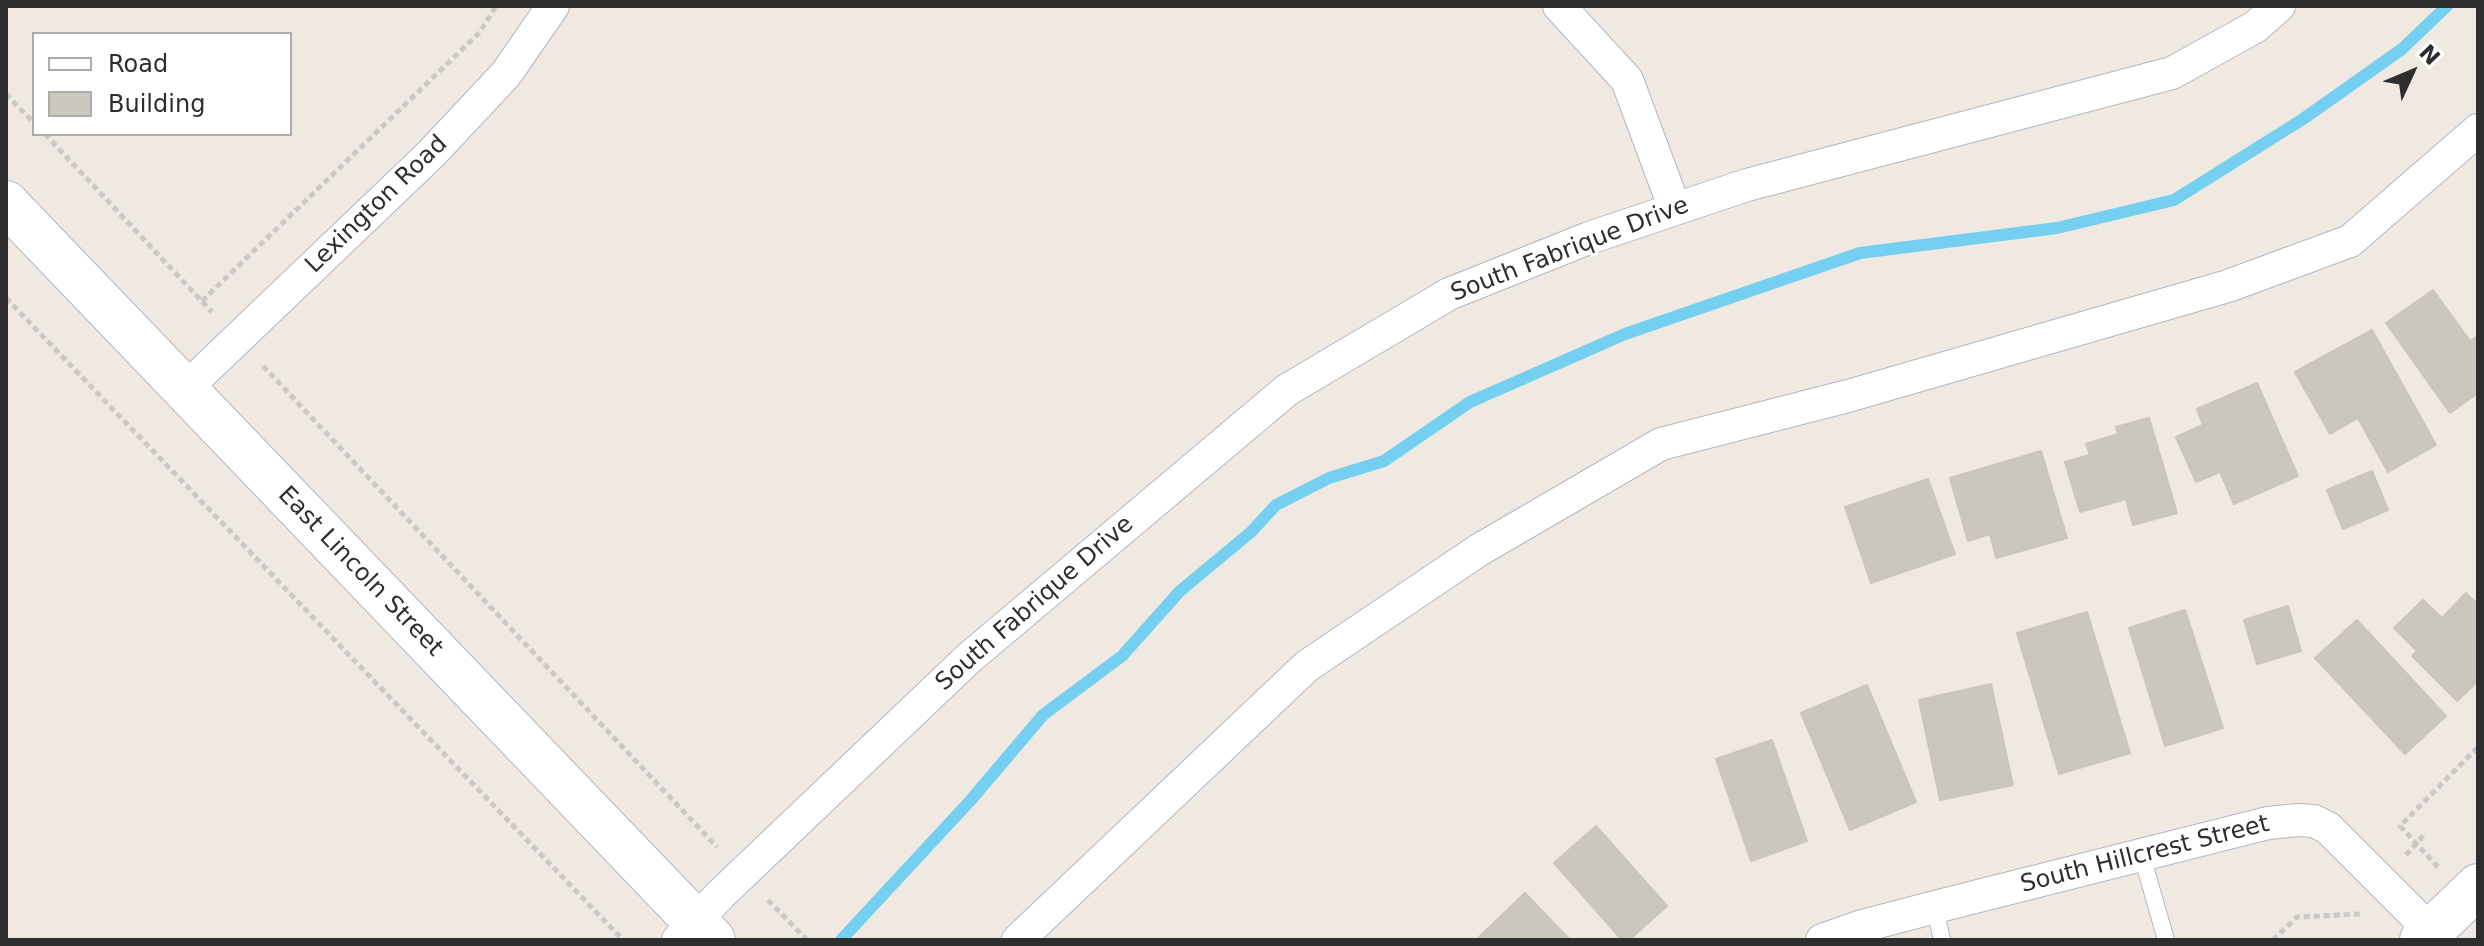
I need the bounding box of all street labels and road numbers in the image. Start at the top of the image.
street label: Lexington Road [300,130,454,280]
street label: South Fabrique Drive [1447,191,1693,309]
street label: East Lincoln Street [272,481,448,663]
street label: South Fabrique Drive [930,510,1140,698]
street label: South Hillcrest Street [2018,810,2272,900]

